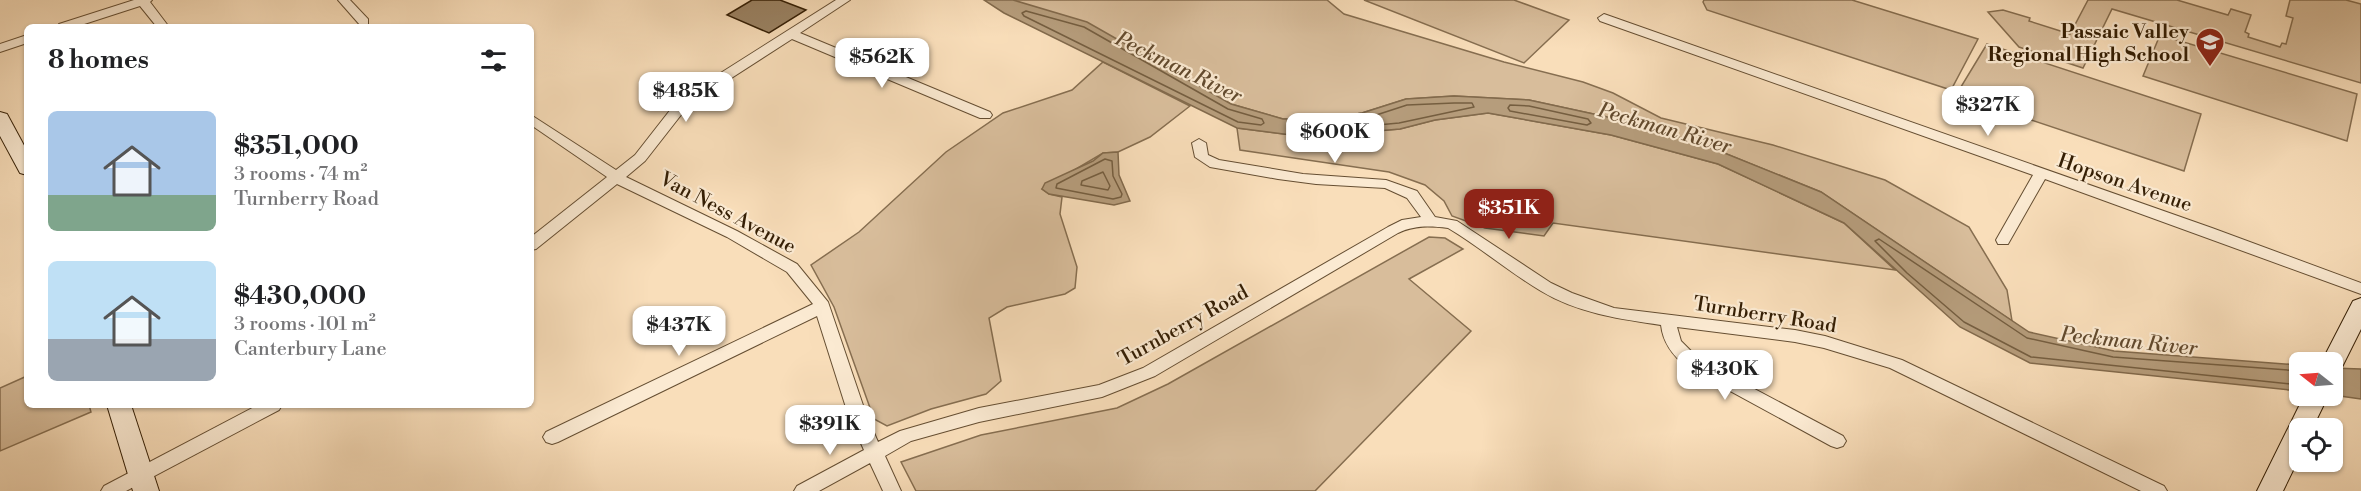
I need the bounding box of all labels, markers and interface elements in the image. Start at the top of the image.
place label: Passaic Valley Regional High School [1988,20,2190,68]
water label: Peckman River [1110,26,1247,110]
school or university icon: Passaic Valley Regional High School [2194,26,2226,68]
pin: $562K [840,38,924,89]
text: 8 homes [48,44,149,76]
icon: filters [477,44,510,77]
text: $562K [849,45,915,70]
pin: $485K [644,72,728,123]
text: $485K [653,79,719,104]
pin: $327K [1946,86,2030,137]
text: $327K [1956,93,2020,118]
water label: Peckman River [1594,97,1735,161]
pin: $600K [1293,113,1377,164]
text: $600K [1300,120,1370,145]
text: $351,000 [234,130,359,162]
icon: home [96,135,168,207]
street label: Hopson Avenue [2054,149,2195,218]
text: 3 rooms · 74 m² [234,162,367,187]
street label: Van Ness Avenue [654,166,800,260]
text: Turnberry Road [234,187,379,212]
pin: $351K [1467,189,1551,240]
text: $351K [1478,196,1540,221]
text: $430,000 [234,280,366,312]
street label: Turnberry Road [1114,280,1254,372]
icon: home [96,285,168,357]
street label: Turnberry Road [1691,292,1839,339]
pin: $437K [637,306,721,357]
text: 3 rooms · 101 m² [234,312,376,337]
text: $437K [647,313,711,338]
water label: Peckman River [2058,322,2200,362]
text: Canterbury Lane [234,337,387,362]
pin: $430K [1683,350,1767,401]
north arrow [2289,352,2343,406]
map controls [2289,352,2343,472]
text: $430K [1691,357,1759,382]
pin: $391K [788,405,872,456]
text: $391K [799,412,861,437]
button: locate [2289,418,2343,472]

